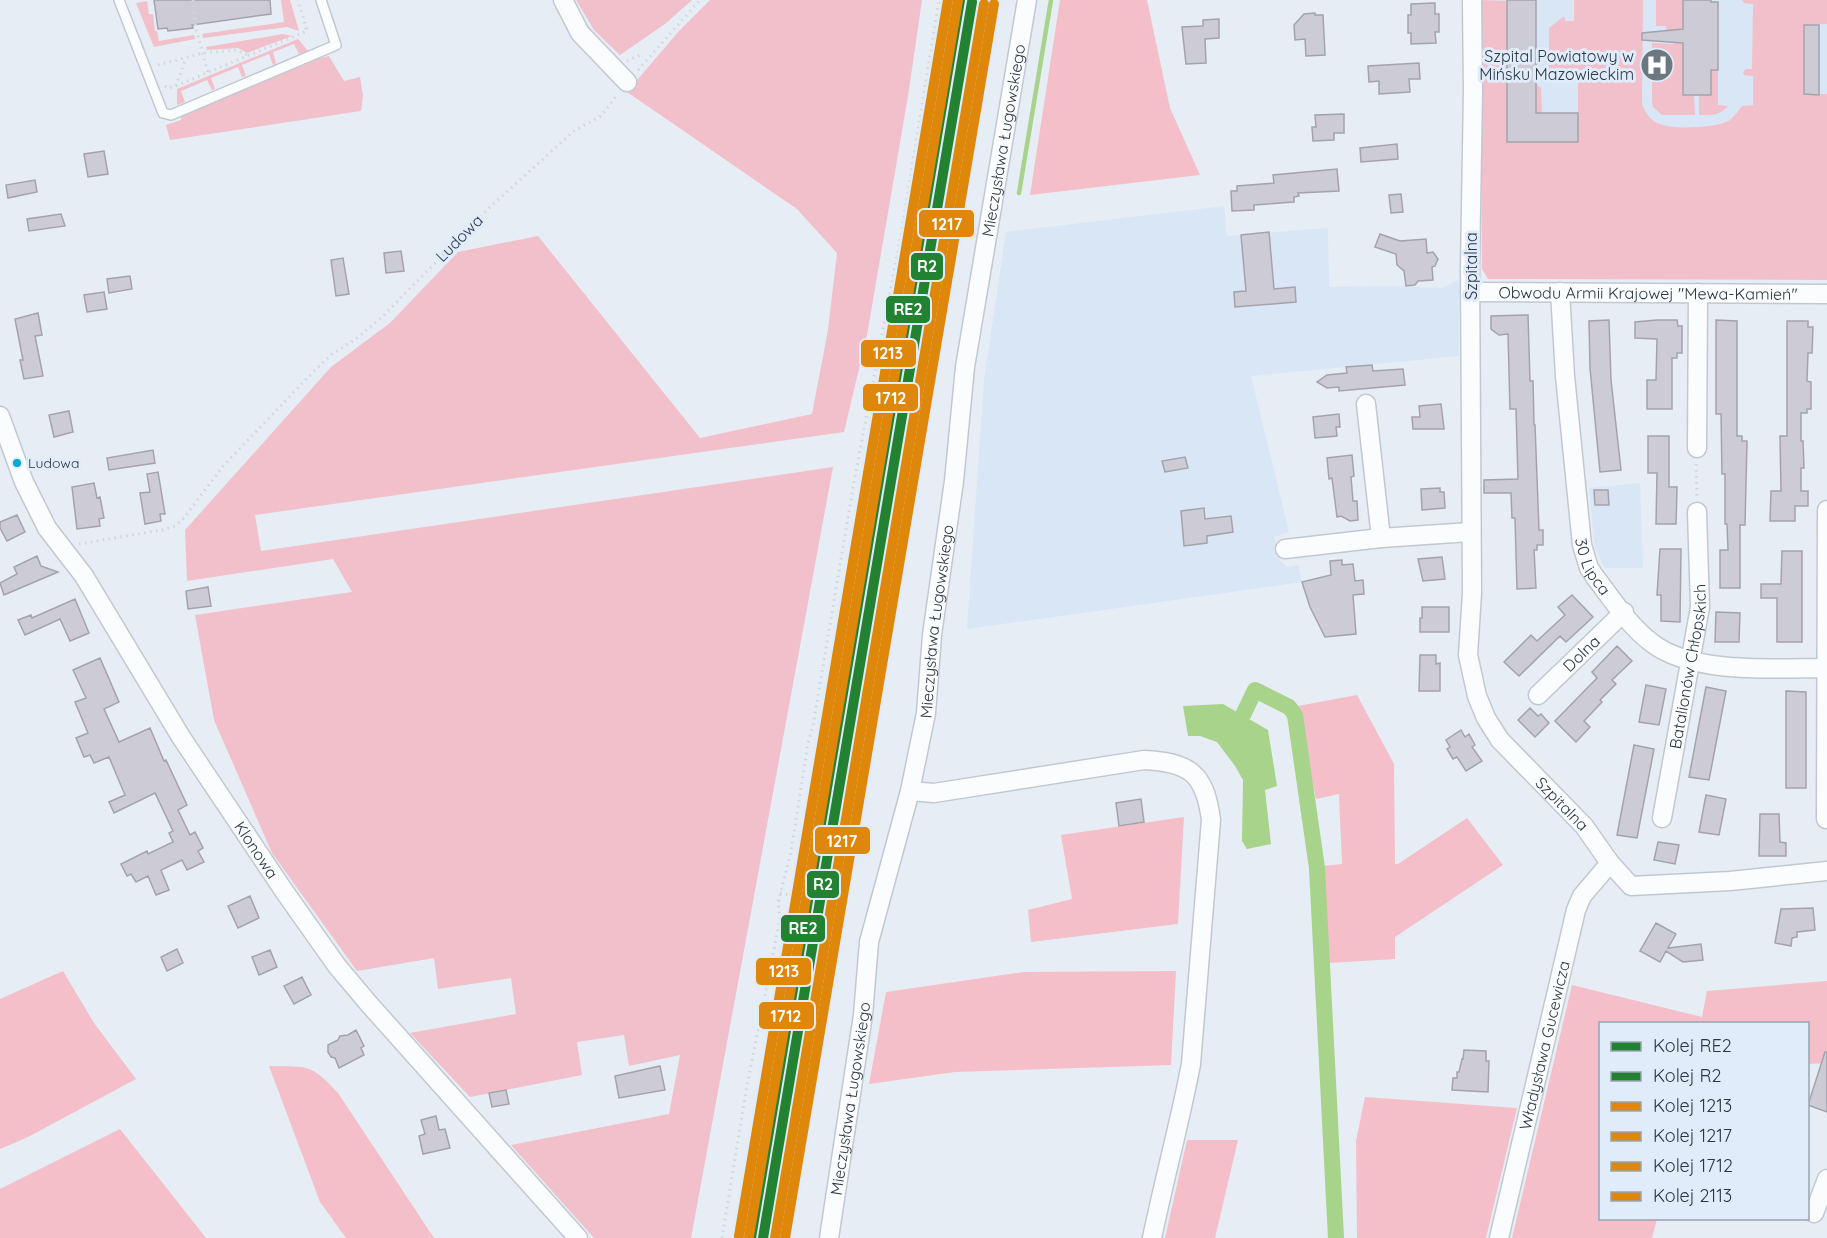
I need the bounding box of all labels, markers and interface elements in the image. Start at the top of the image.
street label: Mieczysława Ługowskiego [977,43,1029,238]
place label: Szpital Powiatowy w Mińsku Mazowieckim [1479,46,1634,84]
hospital icon: Szpital Powiatowy w Mińsku Mazowieckim [1639,47,1675,83]
line badge: 1217 [918,209,975,238]
street label: Ludowa [431,210,487,266]
text: 1217 [932,214,962,234]
street label: Szpitalna [1461,232,1481,300]
line badge: R2 [910,252,944,281]
text: R2 [917,256,937,276]
street label: Obwodu Armii Krajowej "Mewa-Kamień" [1498,282,1798,304]
line badge: RE2 [885,295,931,324]
text: RE2 [893,299,923,319]
line badge: 1213 [860,339,917,368]
text: 1213 [873,343,903,363]
line badge: 1712 [862,383,919,412]
text: 1712 [876,388,906,408]
place label: Ludowa [28,454,79,472]
marker: Ludowa [11,457,23,469]
street label: Mieczysława Ługowskiego [916,523,958,719]
street label: 30 Lipca [1571,537,1615,599]
street label: Batalionów Chłopskich [1665,584,1710,750]
street label: Dolna [1558,631,1604,676]
street label: Szpitalna [1531,773,1593,835]
street label: Klonowa [230,817,283,882]
line badge: 1217 [814,826,871,855]
text: 1217 [827,831,857,851]
line badge: R2 [806,870,840,899]
text: R2 [813,874,833,894]
line badge: RE2 [780,914,826,943]
text: RE2 [788,918,818,938]
line badge: 1213 [755,957,812,986]
street label: Władysława Gucewicza [1515,959,1574,1132]
text: 1213 [769,961,799,981]
line badge: 1712 [758,1001,815,1030]
street label: Mieczysława Ługowskiego [826,1001,874,1196]
text: 1712 [771,1006,801,1026]
legend [1599,1022,1809,1220]
text: Kolej RE2 [1653,1034,1732,1057]
text: Kolej R2 [1653,1064,1722,1087]
text: Kolej 1213 [1653,1094,1732,1117]
text: Kolej 1217 [1653,1124,1732,1147]
text: Kolej 1712 [1653,1154,1733,1177]
text: Kolej 2113 [1653,1184,1732,1207]

